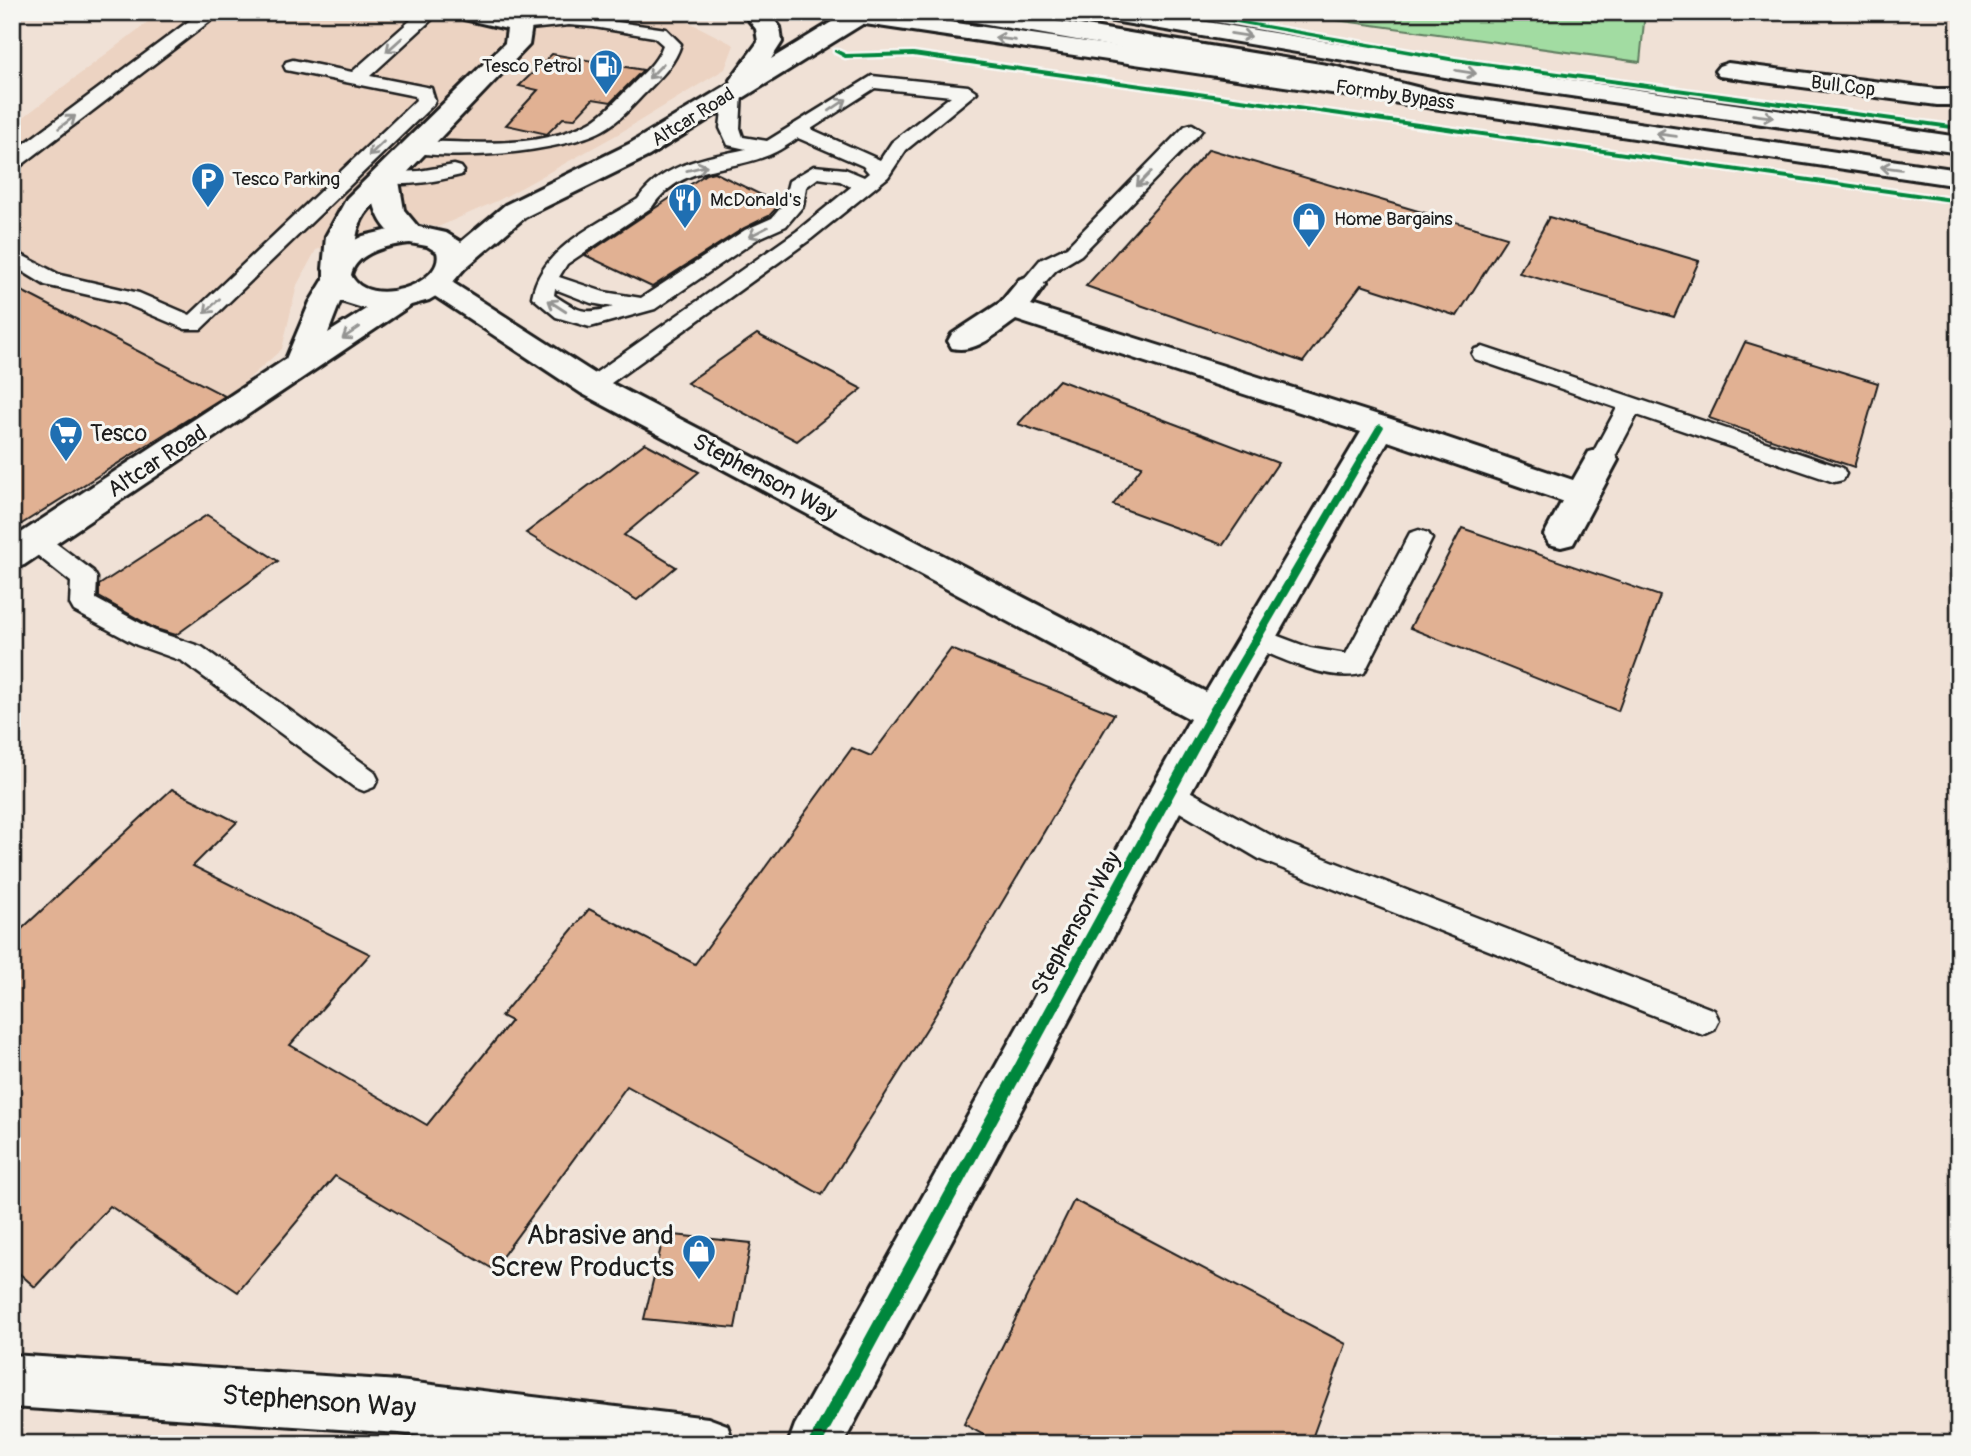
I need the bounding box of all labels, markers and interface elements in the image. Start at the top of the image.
one-way arrow [1229,29,1252,42]
one-way arrow [994,33,1016,46]
one-way arrow [385,37,403,53]
fuel station icon: Tesco Petrol [587,47,625,96]
place label: Tesco Petrol [482,54,582,78]
one-way arrow [647,62,664,79]
one-way arrow [1454,66,1477,79]
street label: Bull Cop [1809,70,1877,102]
street label: Formby Bypass [1334,75,1456,115]
street label: Altcar Road [647,82,739,152]
one-way arrow [827,97,847,111]
one-way arrow [1752,110,1774,123]
one-way arrow [57,115,76,130]
one-way arrow [1655,128,1678,141]
one-way arrow [368,140,385,157]
parking icon: Tesco Parking [189,160,227,209]
one-way arrow [685,161,708,174]
one-way arrow [1880,161,1903,174]
place label: Tesco Parking [232,167,340,191]
one-way arrow [1136,170,1153,187]
restaurant icon: McDonald's [666,181,704,230]
place label: McDonald's [710,188,801,212]
shop icon: Home Bargains [1290,200,1328,249]
place label: Home Bargains [1334,207,1453,231]
one-way arrow [748,226,769,239]
one-way arrow [204,297,221,314]
one-way arrow [548,299,567,314]
one-way arrow [342,326,361,340]
supermarket icon: Tesco [47,414,85,463]
street label: Altcar Road [102,418,212,504]
place label: Tesco [90,419,147,448]
street label: Stephenson Way [688,427,842,527]
street label: Stephenson Way [1025,846,1127,1000]
place label: Abrasive and Screw Products [490,1218,674,1285]
shop icon: Abrasive and Screw Products [680,1232,718,1281]
street label: Stephenson Way [221,1378,417,1426]

